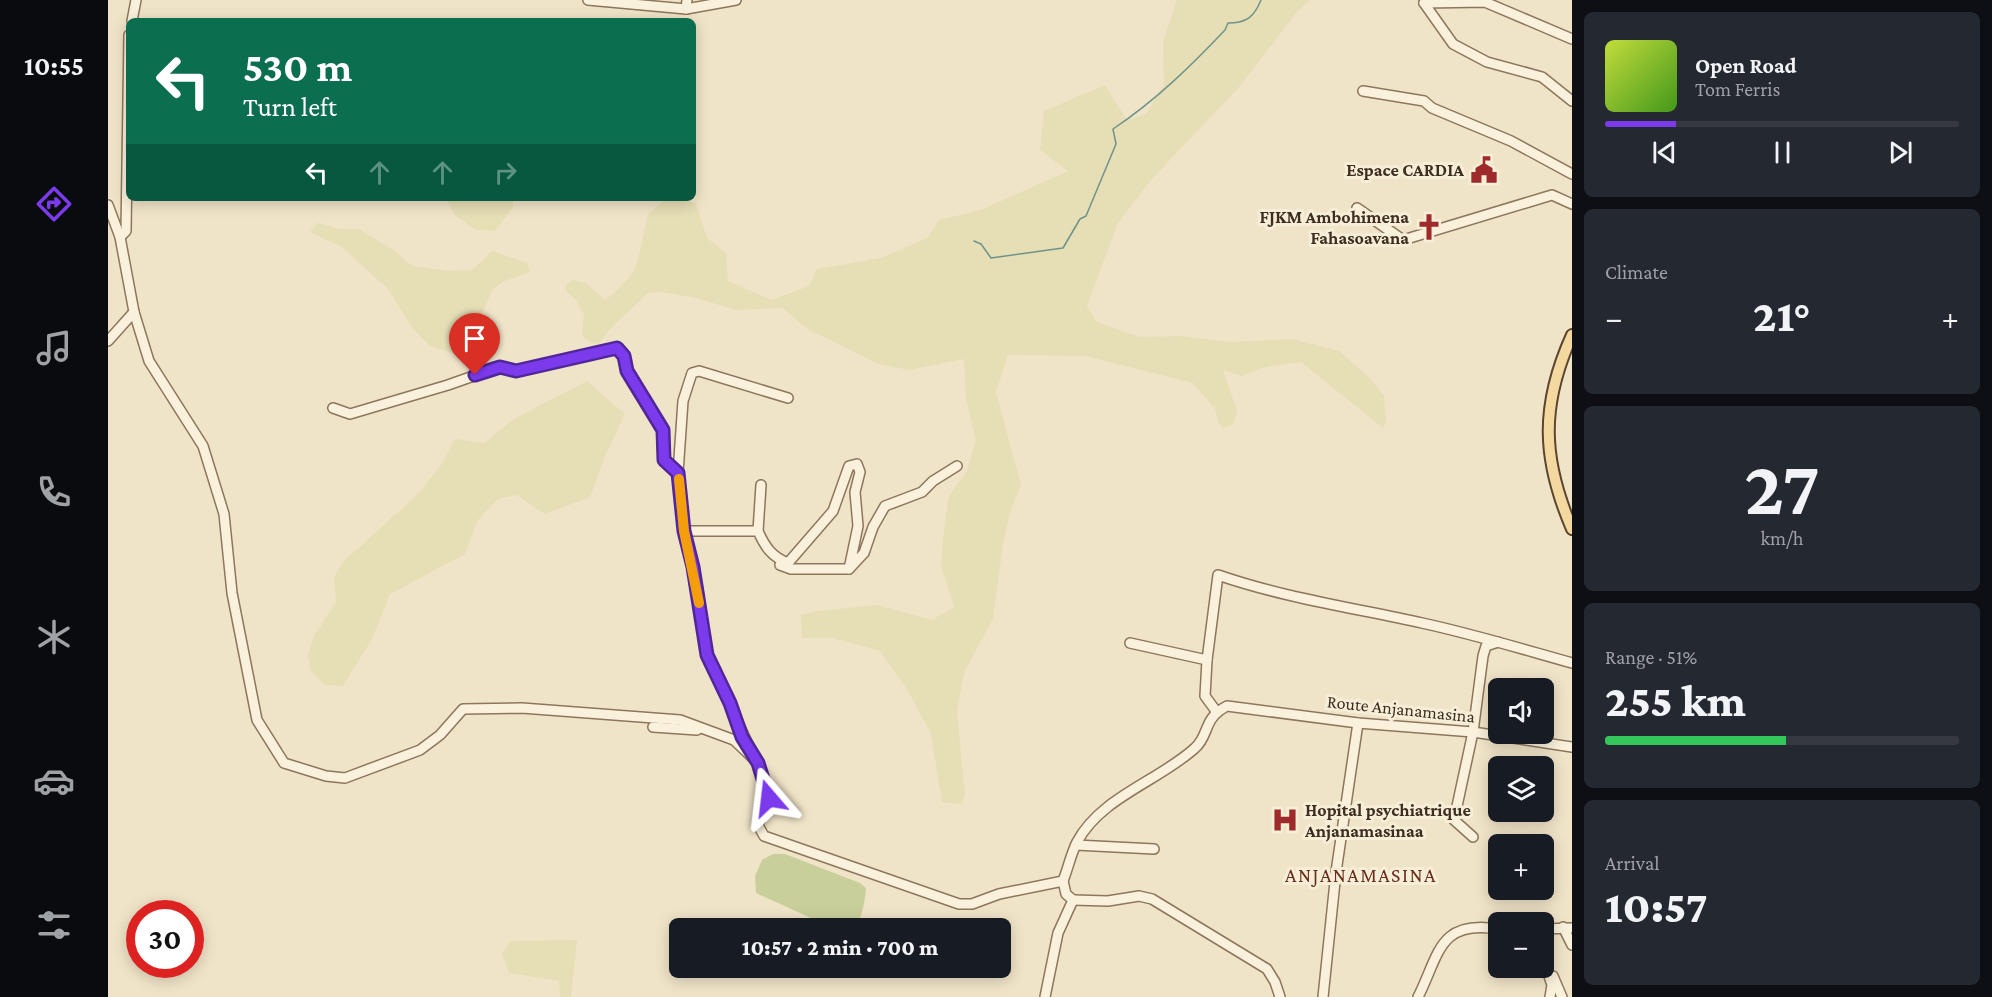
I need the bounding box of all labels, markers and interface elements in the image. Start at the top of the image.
icon: left [144,42,222,120]
text: 530 m [243,43,352,90]
text: 10:55 [24,51,84,81]
text: Open Road [1695,53,1797,78]
text: Tom Ferris [1695,78,1780,100]
text: Turn left [243,92,337,122]
icon: previous [1648,136,1681,169]
icon: pause [1766,136,1799,169]
icon: next [1884,136,1917,169]
public building icon: Espace CARDIA [1469,155,1499,185]
icon: left [300,156,333,189]
icon: ahead [363,156,396,189]
icon: ahead [426,156,459,189]
icon: right [489,156,522,189]
place label: Espace CARDIA [1346,160,1464,180]
icon: directions [33,183,75,225]
place label: FJKM Ambohimena Fahasoavana [1260,207,1409,248]
church icon: FJKM Ambohimena Fahasoavana [1414,212,1444,242]
text: Climate [1605,261,1668,283]
text: 21° [1753,291,1811,341]
text: − [1605,299,1622,336]
text: + [1942,299,1959,336]
pin [449,313,500,375]
icon: arrive [458,322,491,355]
icon: music [33,327,75,369]
text: 27 [1744,444,1820,531]
icon: phone [33,471,75,513]
text: km/h [1760,527,1804,549]
icon: climate [33,616,75,658]
text: Range · 51% [1605,646,1697,668]
text: 255 km [1605,676,1746,726]
map controls [1488,678,1554,978]
button: sound [1488,678,1554,744]
street label: Route Anjanamasina [1326,691,1476,728]
button: layers [1488,756,1554,822]
icon: car [33,760,75,802]
position arrow [737,766,801,830]
place label: Hopital psychiatrique Anjanamasinaa [1304,800,1471,842]
hospital icon: Hopital psychiatrique Anjanamasinaa [1270,805,1300,835]
button: + [1488,834,1554,900]
text: Arrival [1605,852,1659,874]
district label: ANJANAMASINA [1285,864,1437,887]
text: 10:57 [1605,882,1708,932]
speed limit sign: 30 [126,900,204,978]
icon: filters [33,904,75,946]
button: − [1488,912,1554,978]
text: 10:57 · 2 min · 700 m [742,935,938,960]

